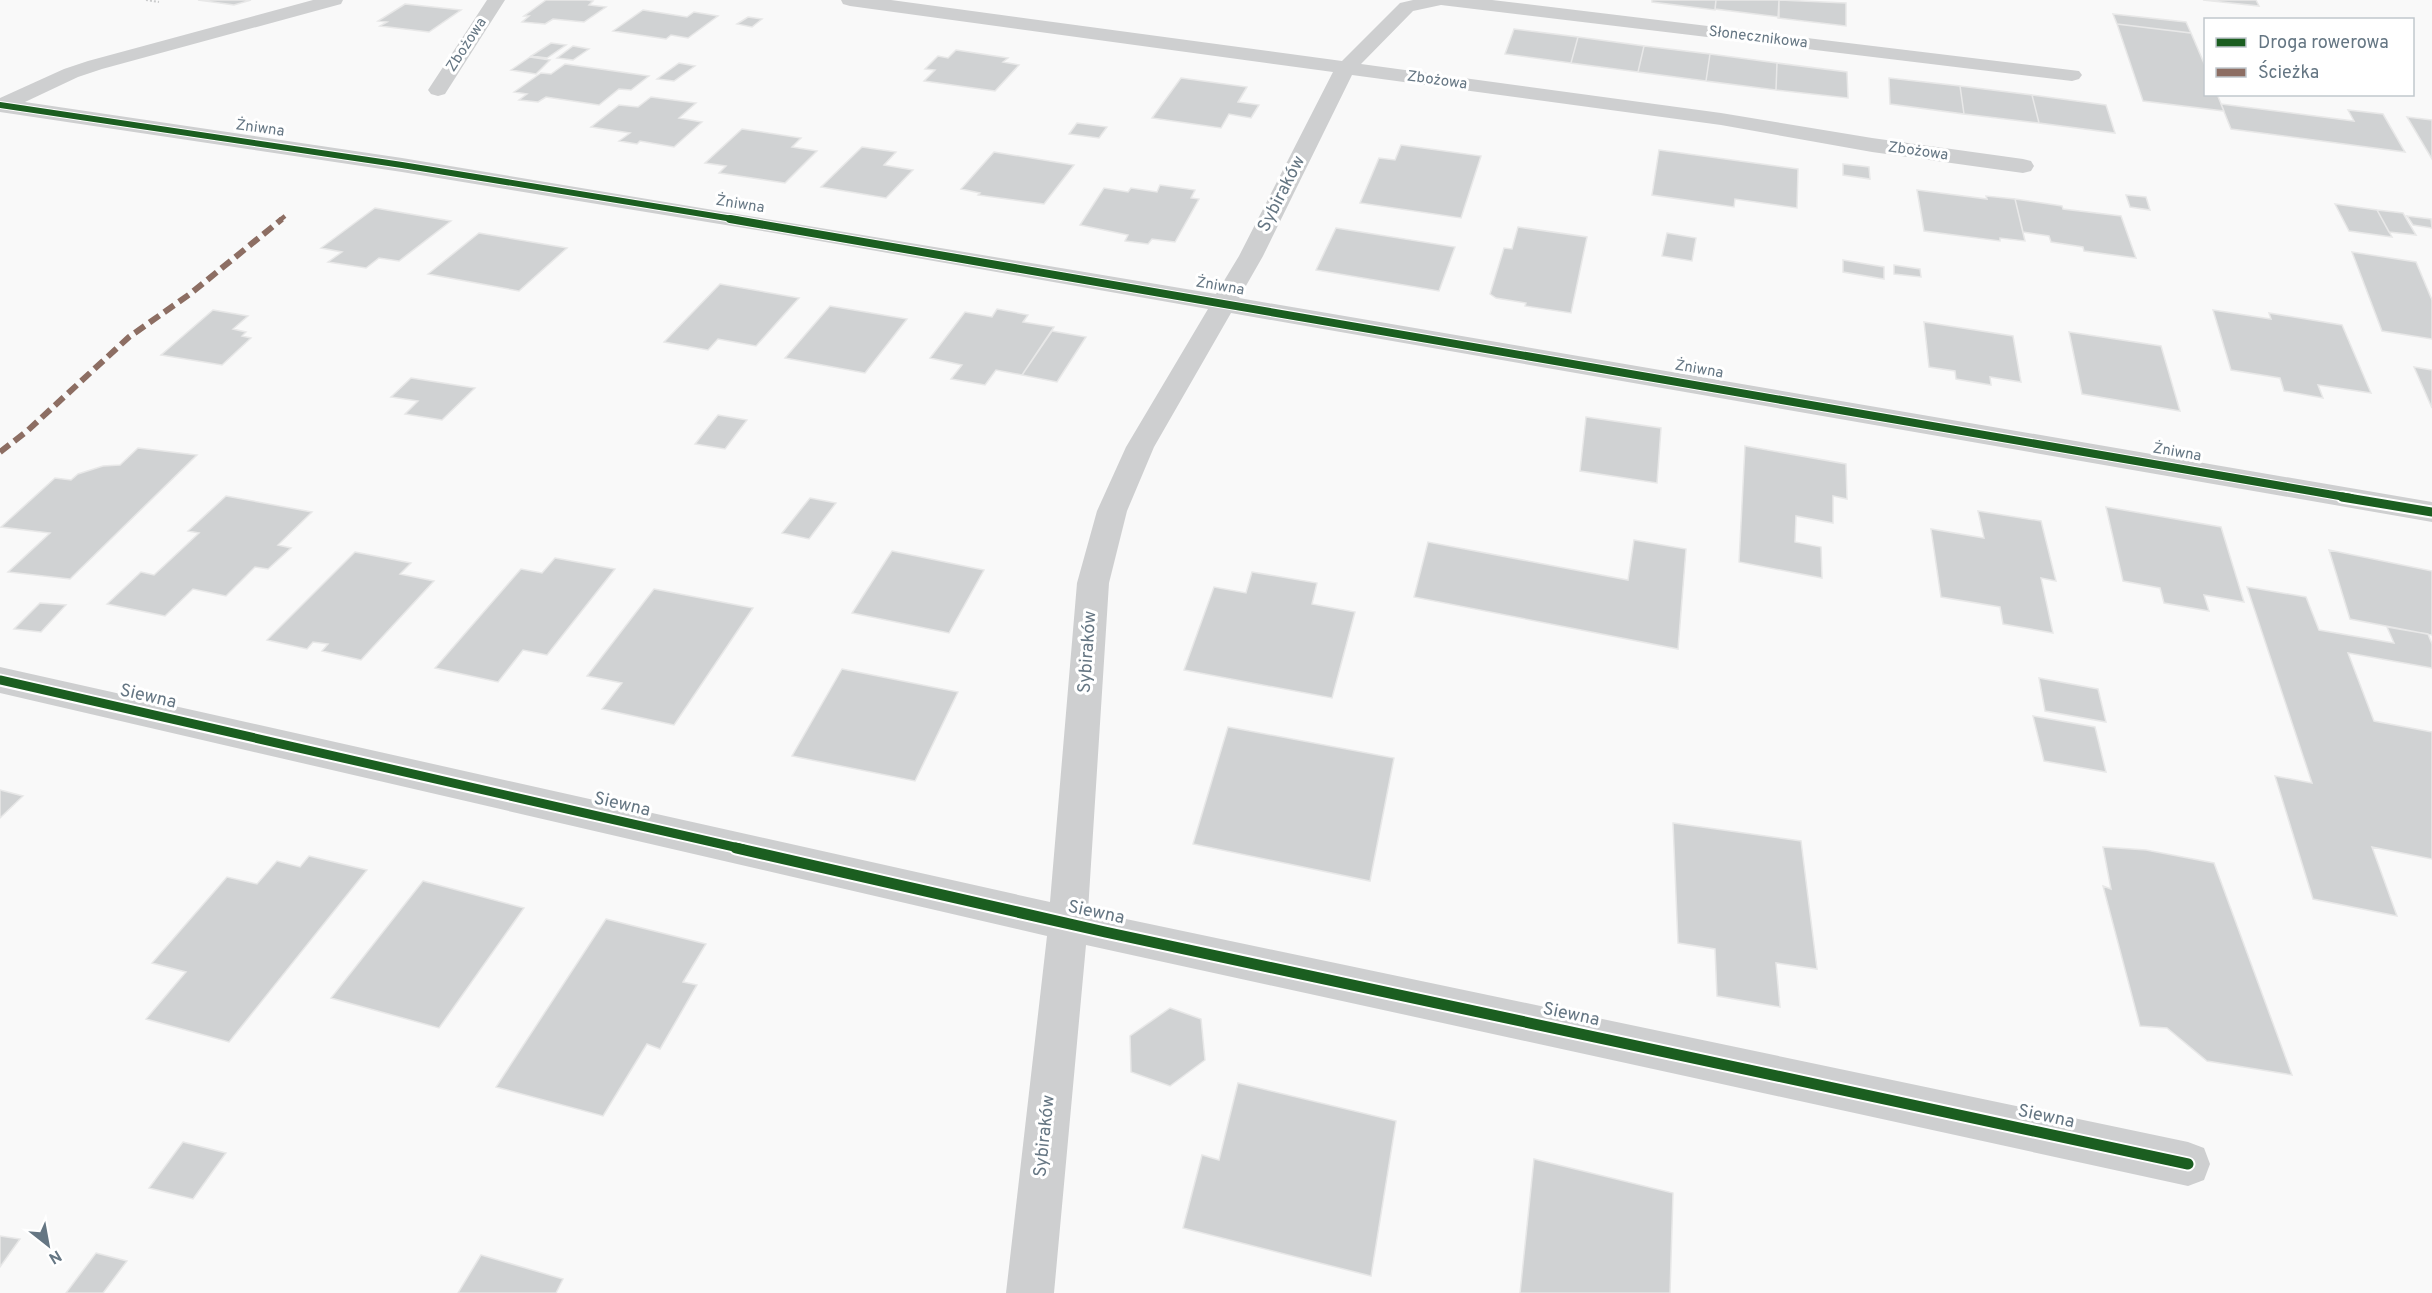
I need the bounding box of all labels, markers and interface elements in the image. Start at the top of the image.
street label: Zbożowa [442,14,492,76]
legend [2204,18,2414,96]
street label: Słonecznikowa [1707,23,1809,53]
text: Droga rowerowa [2258,32,2389,55]
text: Ścieżka [2258,60,2319,85]
street label: Zbożowa [1406,67,1468,95]
street label: Żniwna [234,115,286,142]
street label: Zbożowa [1887,138,1949,166]
street label: Sybiraków [1253,152,1311,236]
street label: Żniwna [714,191,766,218]
street label: Żniwna [1194,272,1246,301]
street label: Żniwna [1673,355,1725,384]
street label: Żniwna [2151,438,2203,467]
street label: Sybiraków [1074,610,1102,694]
street label: Siewna [117,679,179,715]
street label: Siewna [591,787,653,823]
street label: Siewna [1066,896,1126,930]
street label: Siewna [1541,998,1601,1032]
street label: Sybiraków [1029,1094,1061,1178]
street label: Siewna [2016,1100,2076,1134]
north arrow [18,1215,78,1275]
text: N [45,1245,65,1268]

